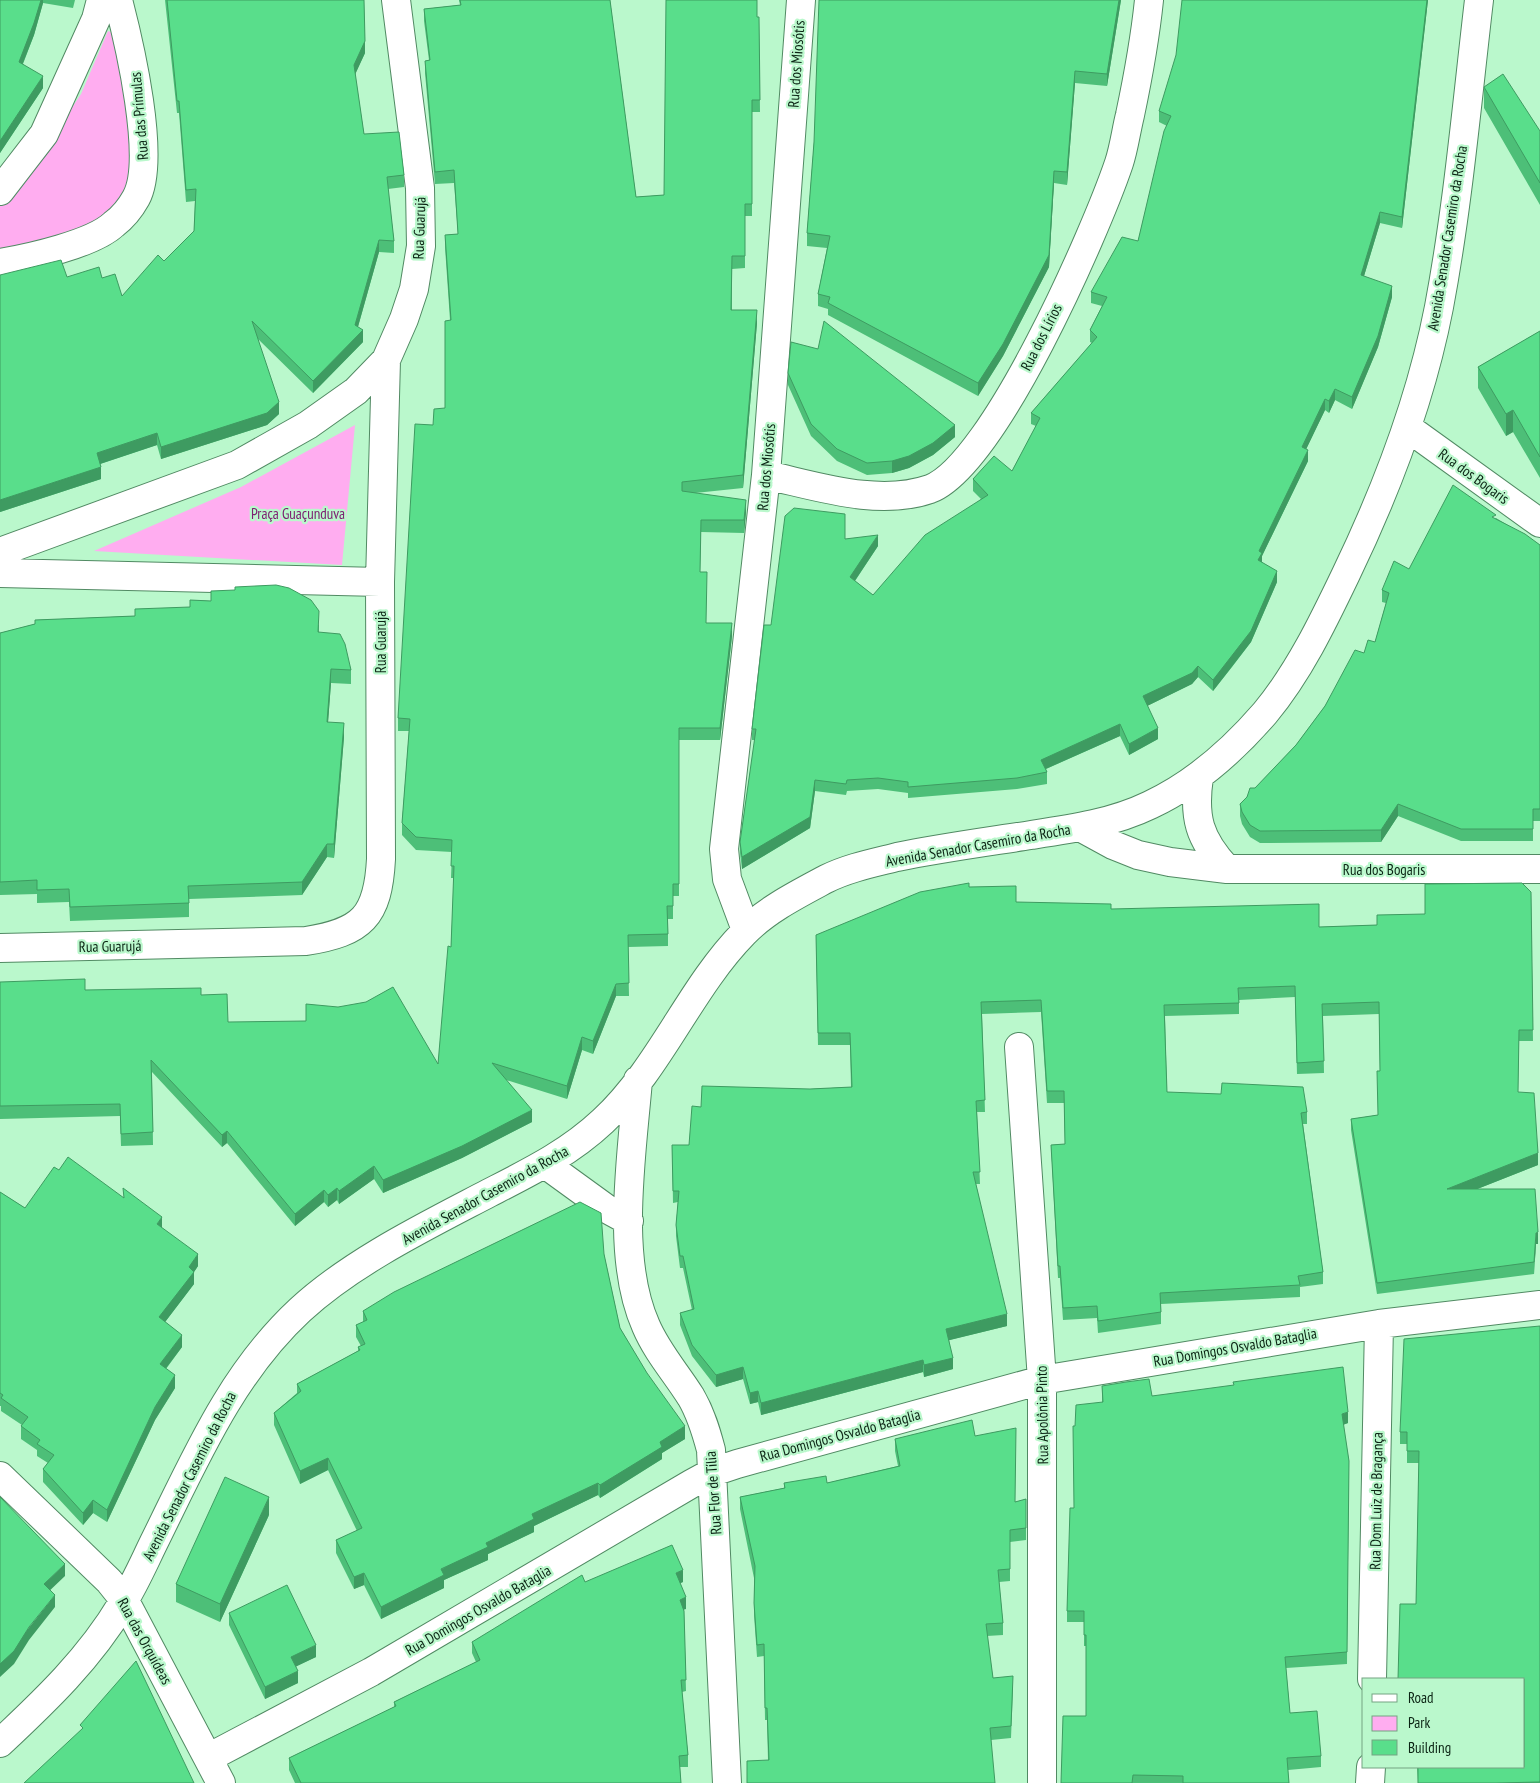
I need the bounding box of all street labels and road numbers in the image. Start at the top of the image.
street label: Rua dos Miosótis [783,20,809,108]
street label: Rua das Prímulas [126,71,152,161]
street label: Avenida Senador Casemiro da Rocha [1423,144,1471,332]
street label: Rua Guarujá [408,196,430,260]
street label: Rua dos Lírios [1016,300,1066,374]
street label: Rua dos Miosótis [753,423,779,511]
street label: Rua dos Bogaris [1435,444,1513,508]
street label: Rua Guarujá [371,611,390,673]
street label: Avenida Senador Casemiro da Rocha [884,819,1072,871]
street label: Rua dos Bogaris [1343,860,1425,879]
street label: Rua Guarujá [79,936,141,956]
street label: Avenida Senador Casemiro da Rocha [399,1141,571,1249]
street label: Rua Domingos Osvaldo Bataglia [1152,1323,1318,1371]
street label: Rua Apolônia Pinto [1032,1366,1052,1464]
street label: Avenida Senador Casemiro da Rocha [138,1388,240,1564]
street label: Rua Domingos Osvaldo Bataglia [758,1404,922,1466]
street label: Rua Dom Luiz de Bragança [1365,1432,1387,1570]
street label: Rua Flor de Tília [701,1451,725,1535]
street label: Rua Domingos Osvaldo Bataglia [402,1560,554,1660]
street label: Rua das Orquídeas [113,1594,177,1688]

